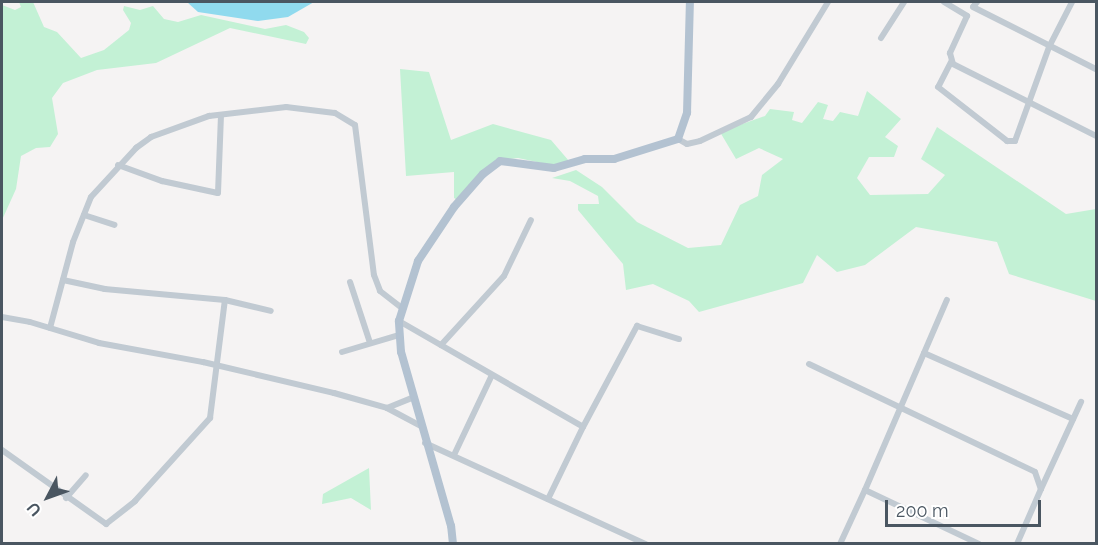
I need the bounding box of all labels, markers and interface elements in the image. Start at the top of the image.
north arrow [18,467,78,527]
scale bar [888,488,1044,526]
text: U [23,498,45,520]
text: 200 m [896,500,949,521]

